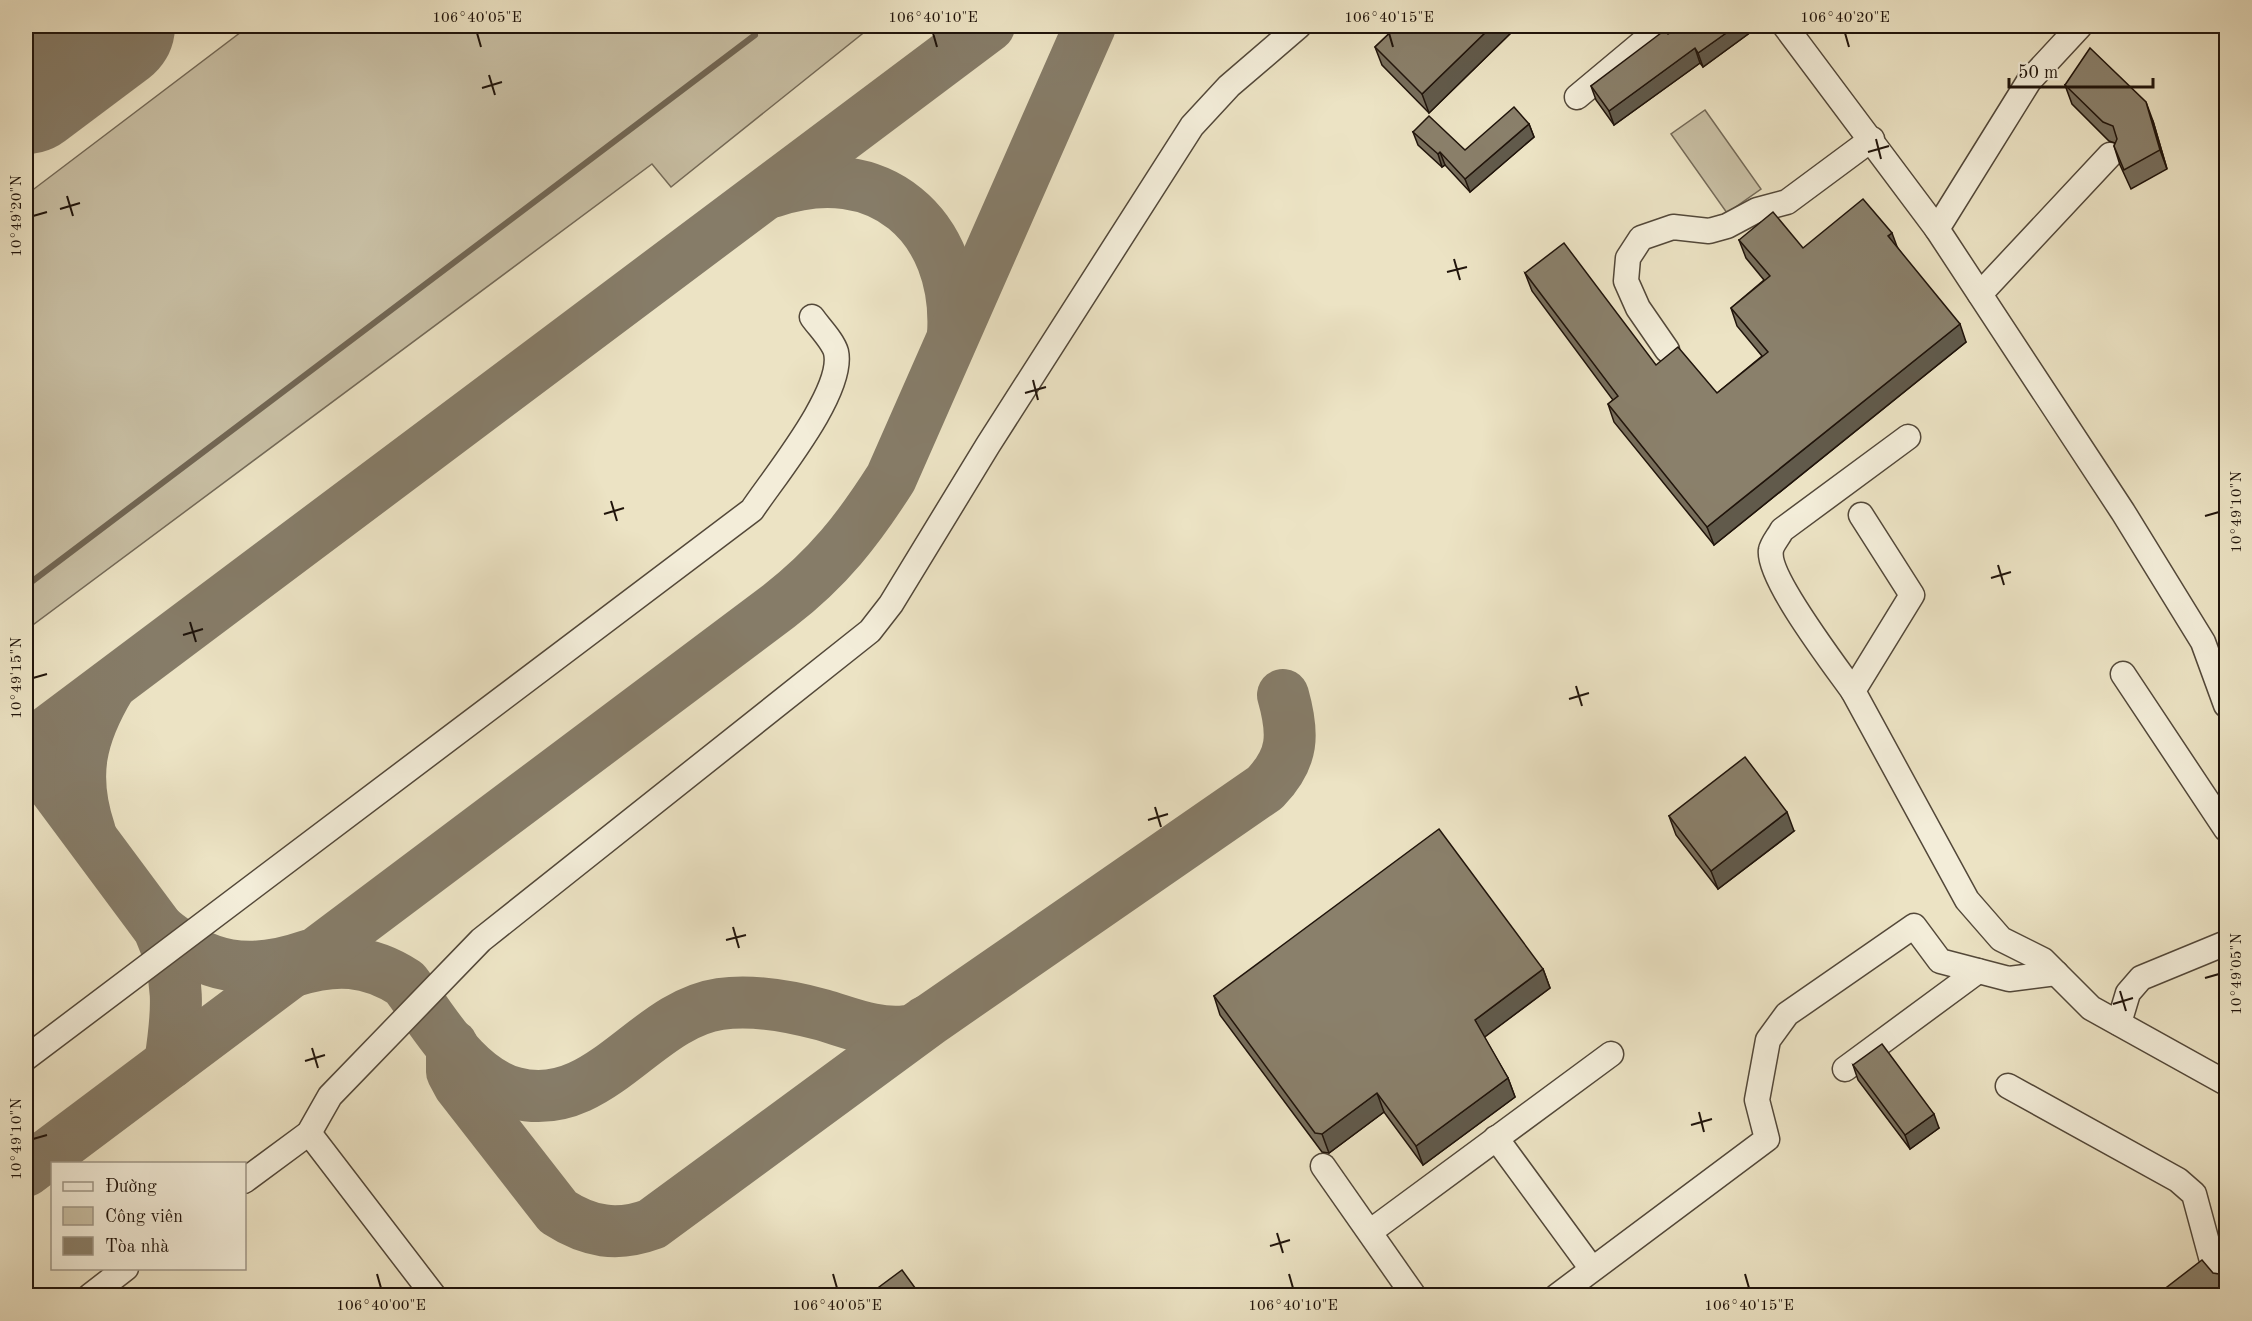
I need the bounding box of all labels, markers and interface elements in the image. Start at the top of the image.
text: 106°40'05"E [432,11,522,26]
text: 106°40'10"E [888,11,978,26]
text: 106°40'15"E [1344,11,1434,26]
text: 106°40'20"E [1800,11,1890,26]
scale bar [2009,51,2153,89]
text: 50 m [2018,64,2058,82]
text: 10°49'20"N [10,175,25,257]
text: 10°49'10"N [2230,471,2245,553]
text: 10°49'15"N [10,637,25,719]
text: 10°49'05"N [2230,933,2245,1015]
text: 10°49'10"N [10,1098,25,1180]
legend [51,1162,246,1270]
text: Đường [105,1178,157,1196]
text: Công viên [105,1208,183,1226]
text: Tòa nhà [105,1238,169,1256]
text: 106°40'00"E [336,1299,426,1314]
text: 106°40'05"E [792,1299,882,1314]
text: 106°40'10"E [1248,1299,1338,1314]
text: 106°40'15"E [1704,1299,1794,1314]

